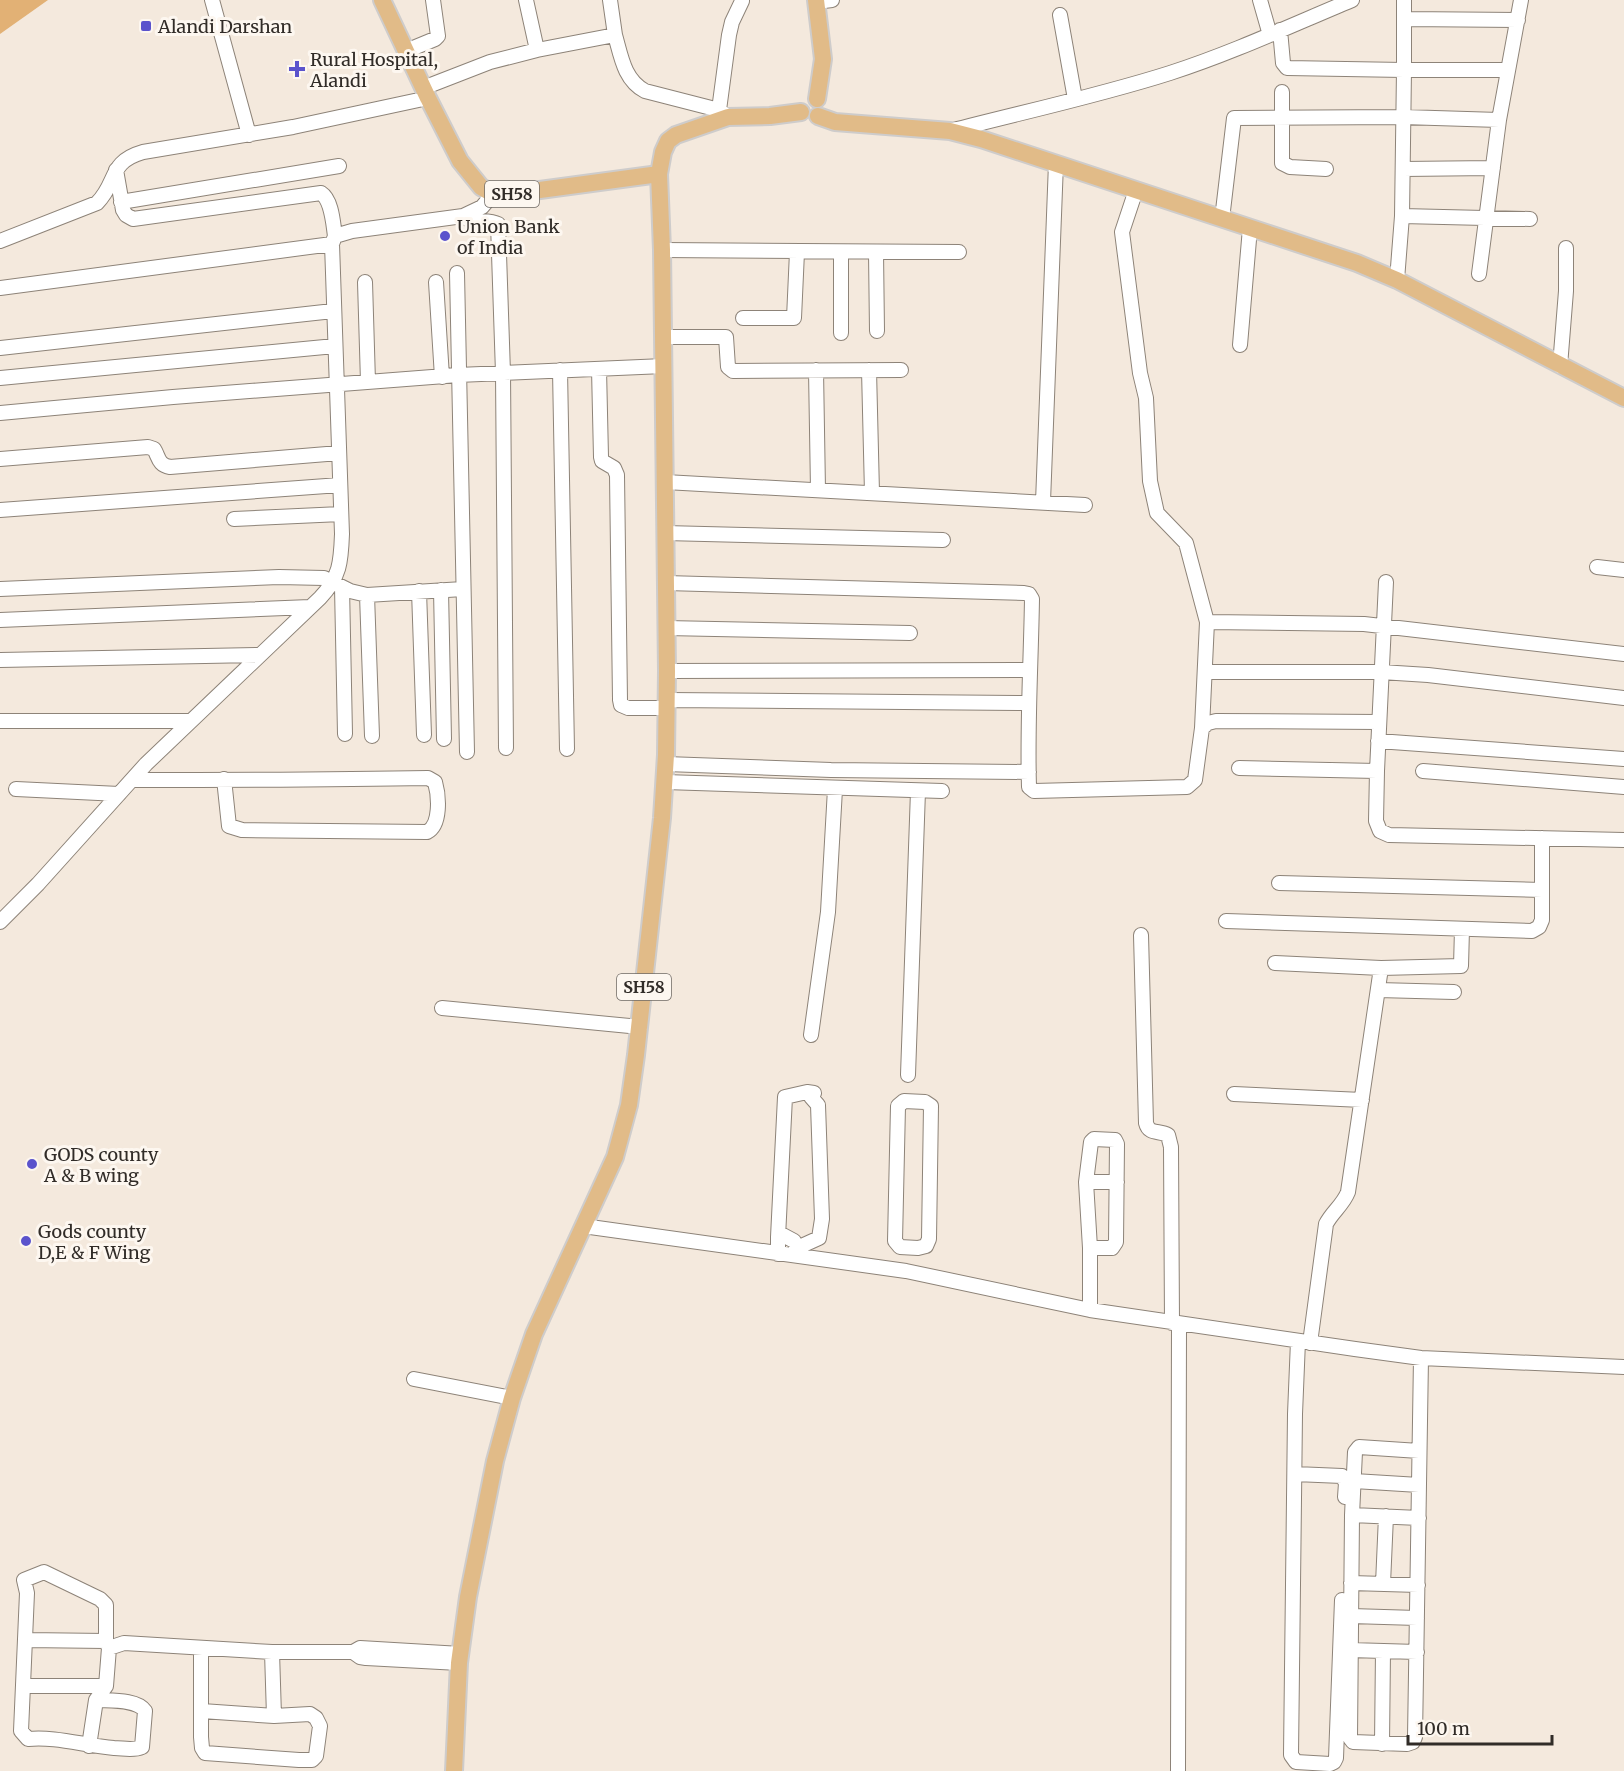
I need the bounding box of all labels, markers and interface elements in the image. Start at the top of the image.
place label: Alandi Darshan [157,15,292,38]
marker: Alandi Darshan [139,19,153,33]
place label: Rural Hospital, Alandi [309,48,438,92]
marker: Rural Hospital, Alandi [288,60,306,78]
road number: SH58 [485,181,539,207]
place label: Union Bank of India [457,215,560,259]
marker: Union Bank of India [438,229,452,243]
road number: SH58 [617,974,671,1000]
place label: GODS county A & B wing [43,1143,159,1187]
marker: GODS county A & B wing [25,1157,39,1171]
place label: Gods county D,E & F Wing [38,1220,150,1264]
marker: Gods county D,E & F Wing [19,1234,33,1248]
scale bar [1408,1708,1552,1746]
text: 100 m [1417,1717,1470,1740]

